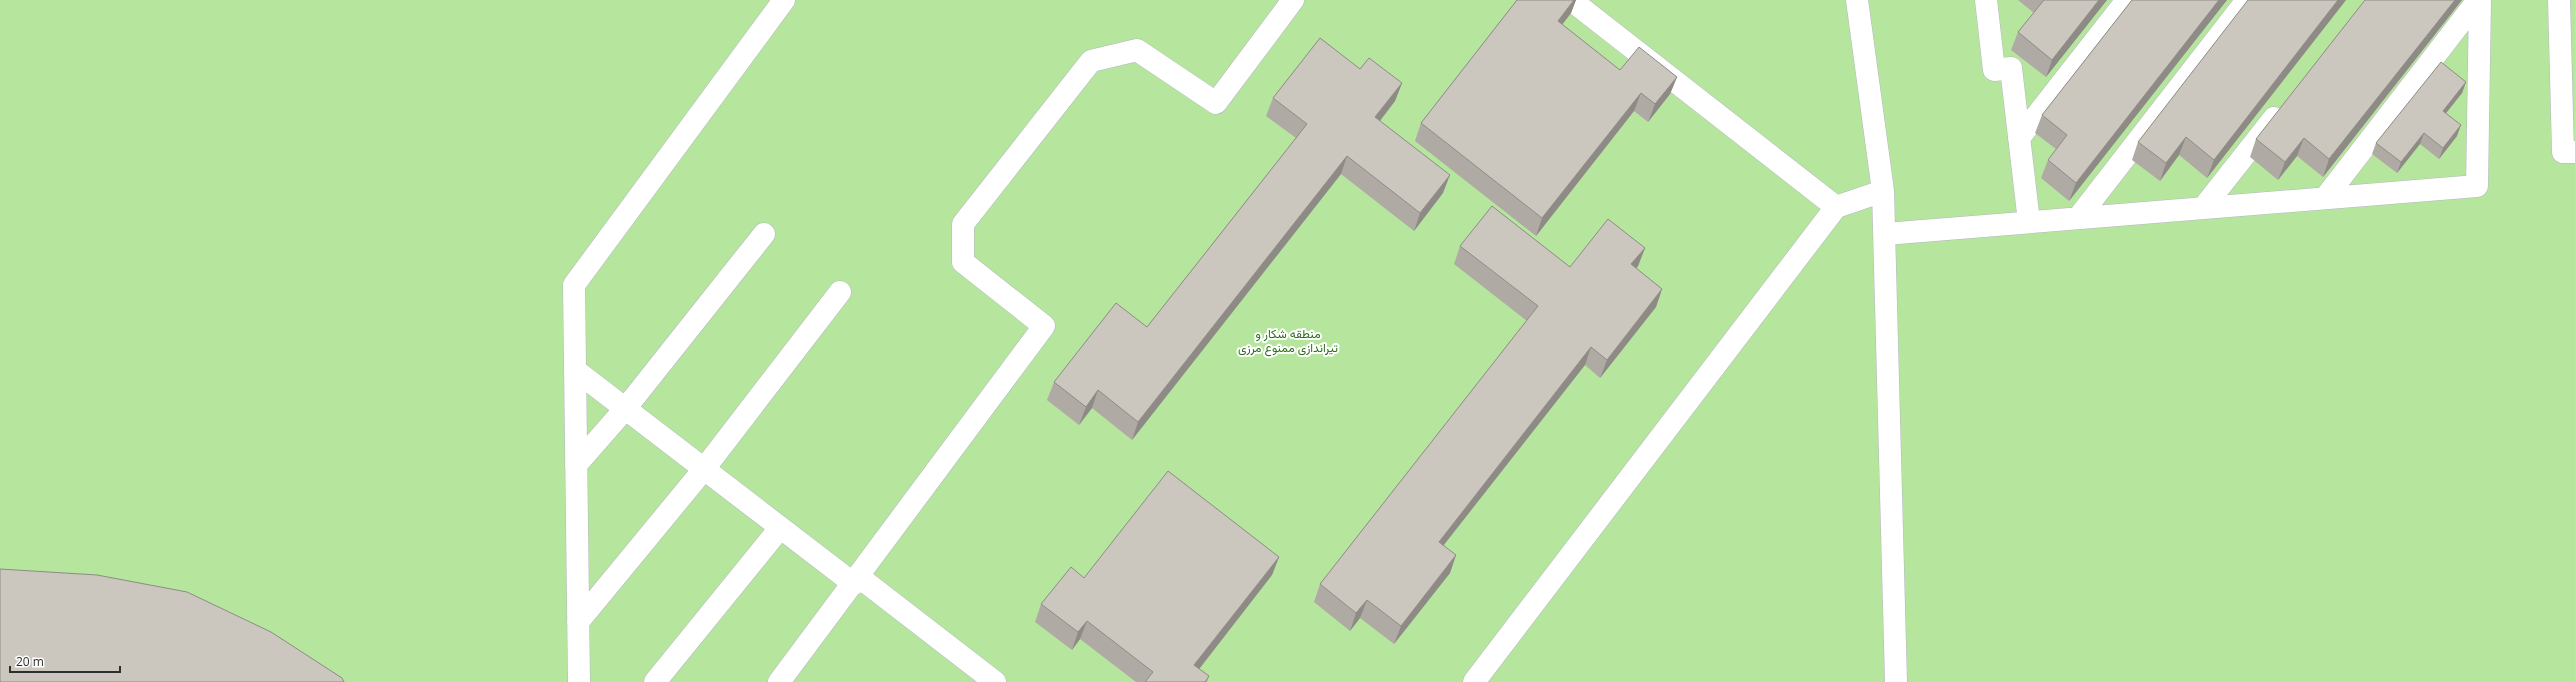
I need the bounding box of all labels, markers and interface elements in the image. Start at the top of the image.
park label: منطقه شکار و تیراندازی ممنوع مرزی [1238,325,1338,357]
scale bar [10,648,120,674]
text: 20 m [16,653,44,670]

